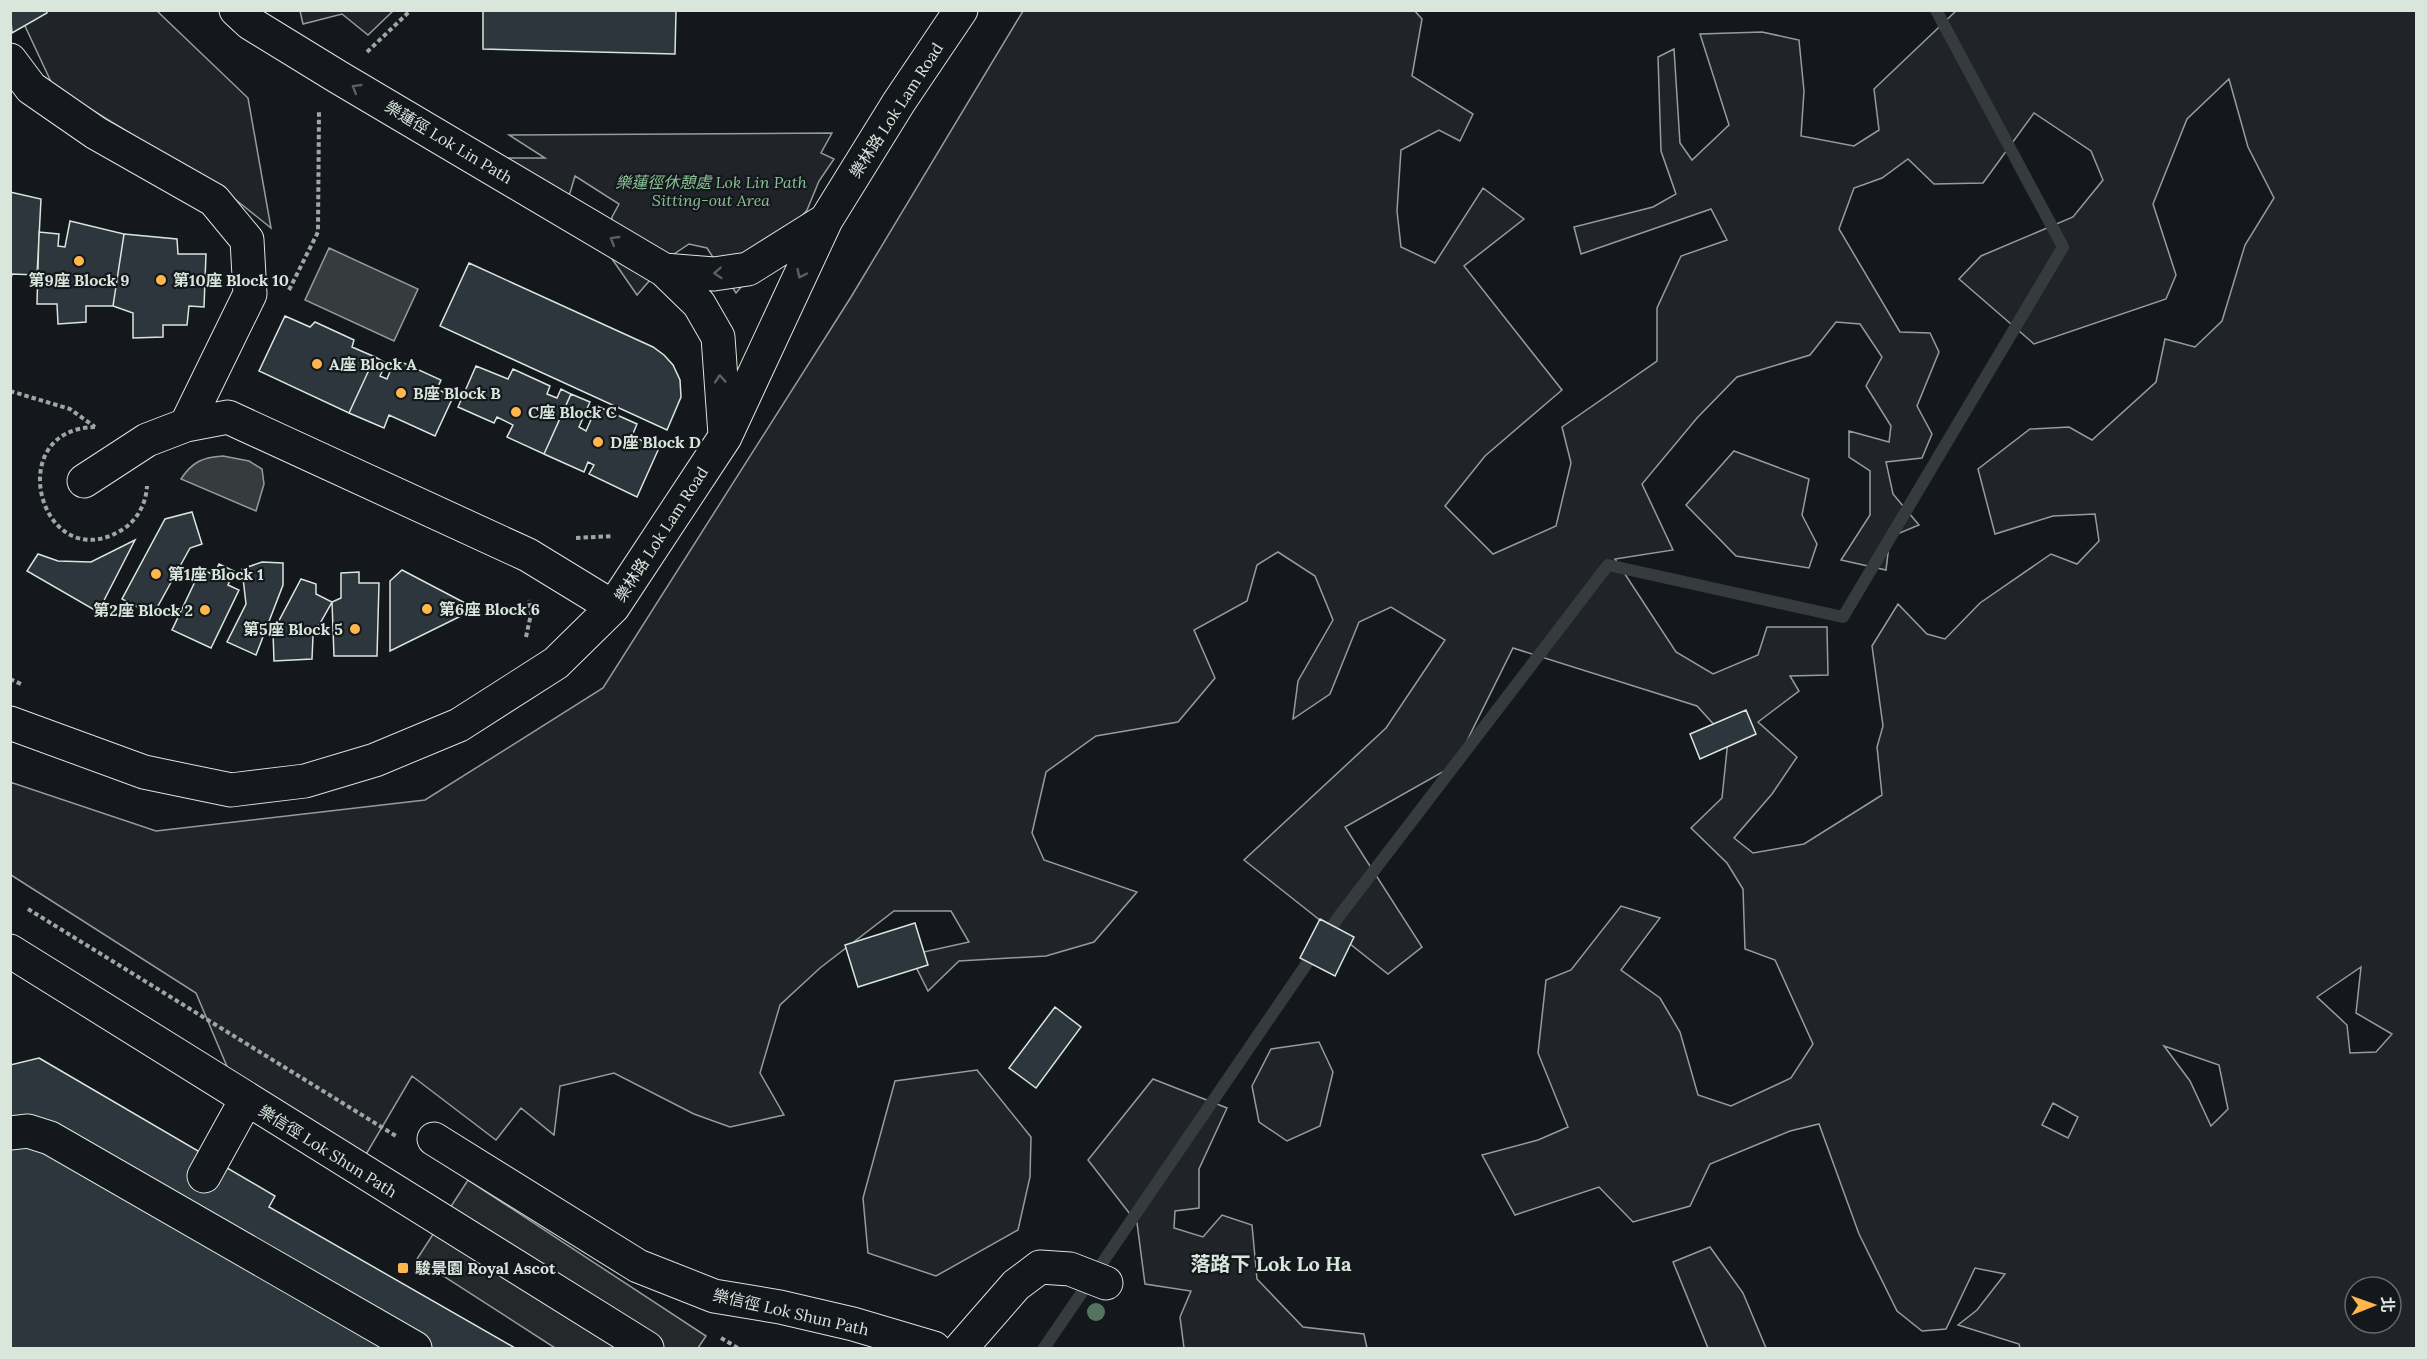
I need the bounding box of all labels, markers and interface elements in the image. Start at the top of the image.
street label: 樂林路 Lok Lam Road [845,38,947,181]
one-way arrow [352,83,362,95]
street label: 樂蓮徑 Lok Lin Path [382,96,517,188]
park label: 樂蓮徑休憩處 Lok Lin Path Sitting-out Area [615,172,807,210]
one-way arrow [610,236,620,247]
marker: 第9座 Block 9 [72,254,86,268]
one-way arrow [714,266,723,279]
one-way arrow [796,267,808,278]
place label: 第9座 Block 9 [28,270,130,290]
place label: 第10座 Block 10 [173,270,289,290]
marker: 第10座 Block 10 [154,273,168,287]
place label: A座 Block A [329,354,417,374]
marker: A座 Block A [310,357,324,371]
one-way arrow [714,374,727,383]
place label: B座 Block B [413,383,501,403]
marker: B座 Block B [394,386,408,400]
place label: C座 Block C [528,402,617,422]
marker: C座 Block C [509,405,523,419]
place label: D座 Block D [610,432,701,452]
marker: D座 Block D [591,435,605,449]
street label: 樂林路 Lok Lam Road [610,462,712,605]
place label: 第1座 Block 1 [168,564,264,584]
marker: 第1座 Block 1 [149,567,163,581]
place label: 第6座 Block 6 [439,599,540,619]
place label: 第2座 Block 2 [93,600,193,620]
marker: 第6座 Block 6 [420,602,434,616]
marker: 第2座 Block 2 [198,603,212,617]
place label: 第5座 Block 5 [243,619,343,639]
marker: 第5座 Block 5 [348,622,362,636]
street label: 樂信徑 Lok Shun Path [255,1100,401,1202]
district label: 落路下 Lok Lo Ha [1191,1251,1352,1276]
place label: 駿景園 Royal Ascot [415,1258,556,1278]
marker: 駿景園 Royal Ascot [396,1261,410,1275]
north arrow [2343,1275,2403,1335]
street label: 樂信徑 Lok Shun Path [711,1284,871,1340]
text: 北 [2378,1297,2398,1313]

